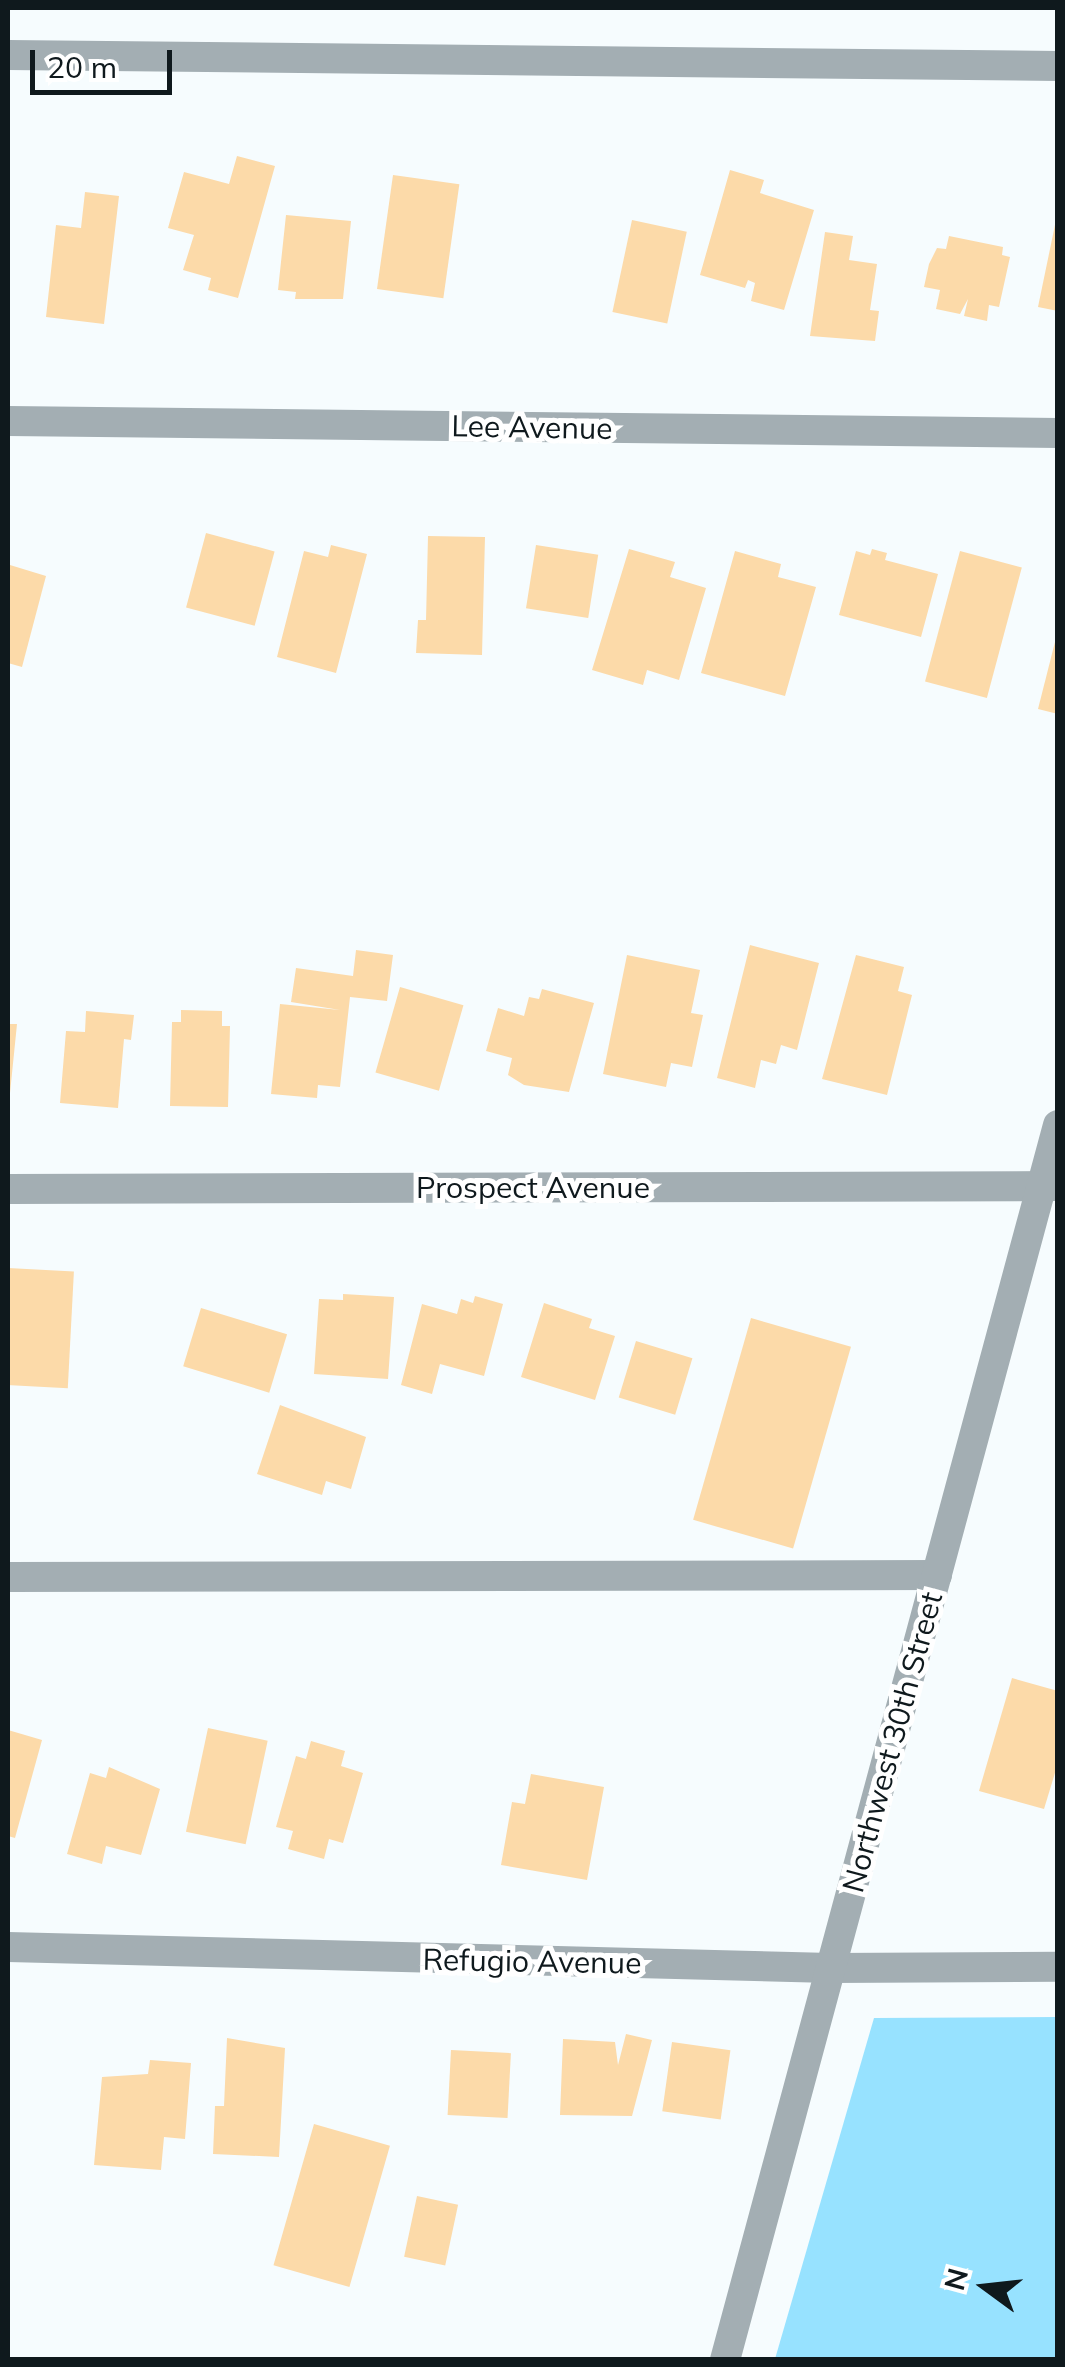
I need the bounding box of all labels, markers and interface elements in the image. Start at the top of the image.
scale bar [35,30,178,92]
text: 20 m [47,48,117,86]
street label: Lee Avenue [451,408,613,446]
street label: Prospect Avenue [416,1169,650,1205]
street label: Northwest 30th Street [835,1588,949,1896]
street label: Refugio Avenue [422,1941,642,1981]
north arrow [935,2237,1035,2337]
text: N [936,2264,975,2294]

